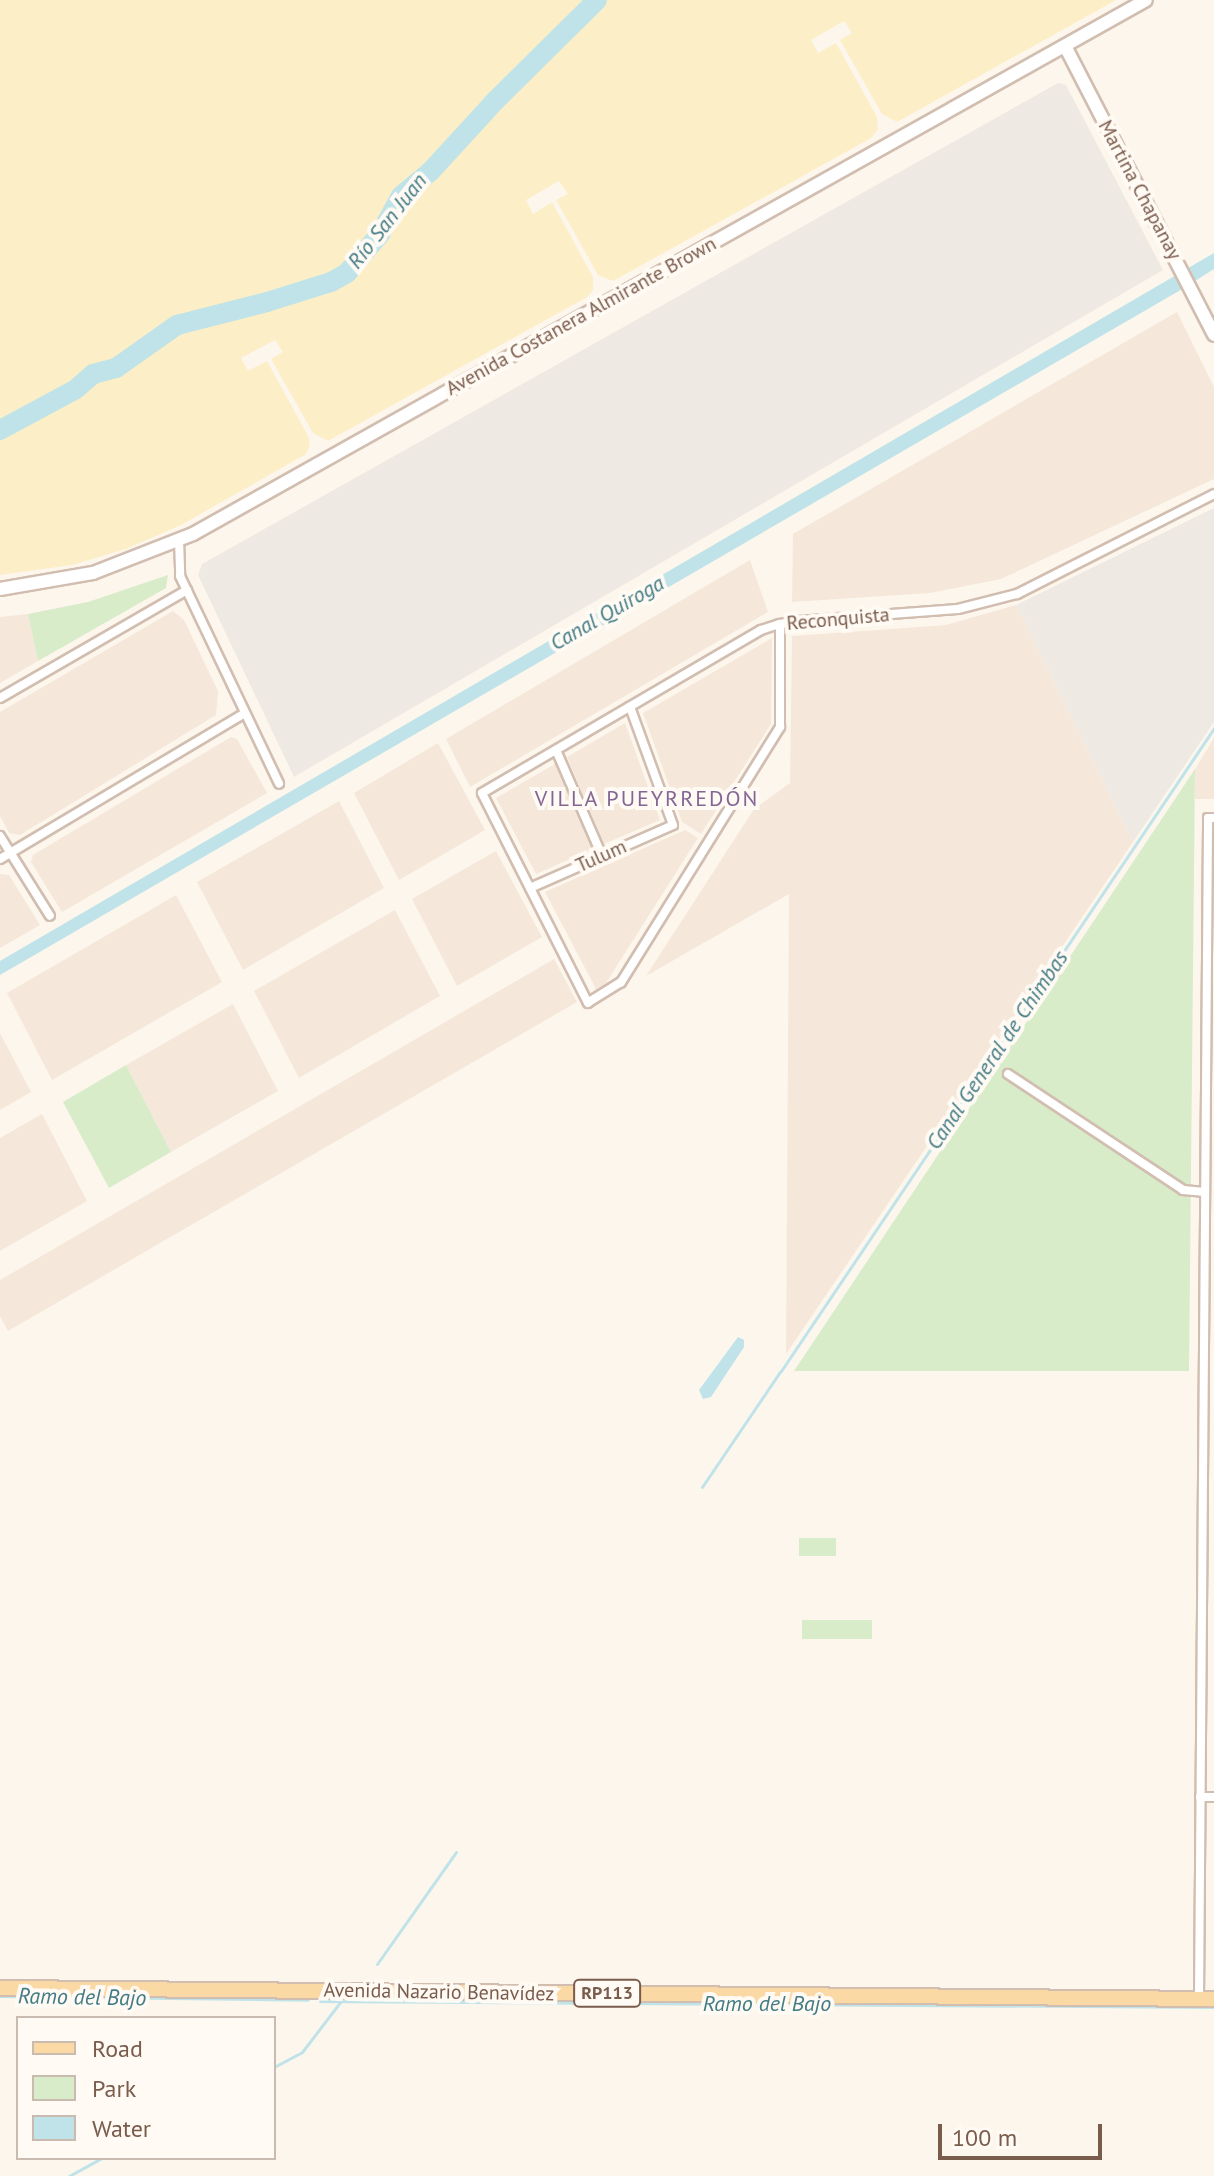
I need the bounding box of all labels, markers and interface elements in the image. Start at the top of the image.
street label: Martina Chapanay [1093,116,1187,264]
water label: Río San Juan [342,168,432,274]
street label: Avenida Costanera Almirante Brown [441,231,721,401]
water label: Canal Quiroga [545,570,669,656]
street label: Reconquista [786,603,890,635]
district label: VILLA PUEYRREDÓN [534,786,760,812]
street label: Tulum [572,834,630,878]
water label: Canal General de Chimbas [920,945,1074,1155]
street label: Avenida Nazario Benavídez [323,1978,555,2006]
road number: RP113 [573,1979,641,2007]
water label: Ramo del Bajo [18,1983,146,2011]
water label: Ramo del Bajo [703,1991,831,2017]
legend [16,2016,276,2160]
text: Road [92,2033,143,2064]
text: Park [92,2073,136,2104]
scale bar [942,2108,1106,2158]
text: Water [92,2113,151,2144]
text: 100 m [952,2122,1017,2153]

